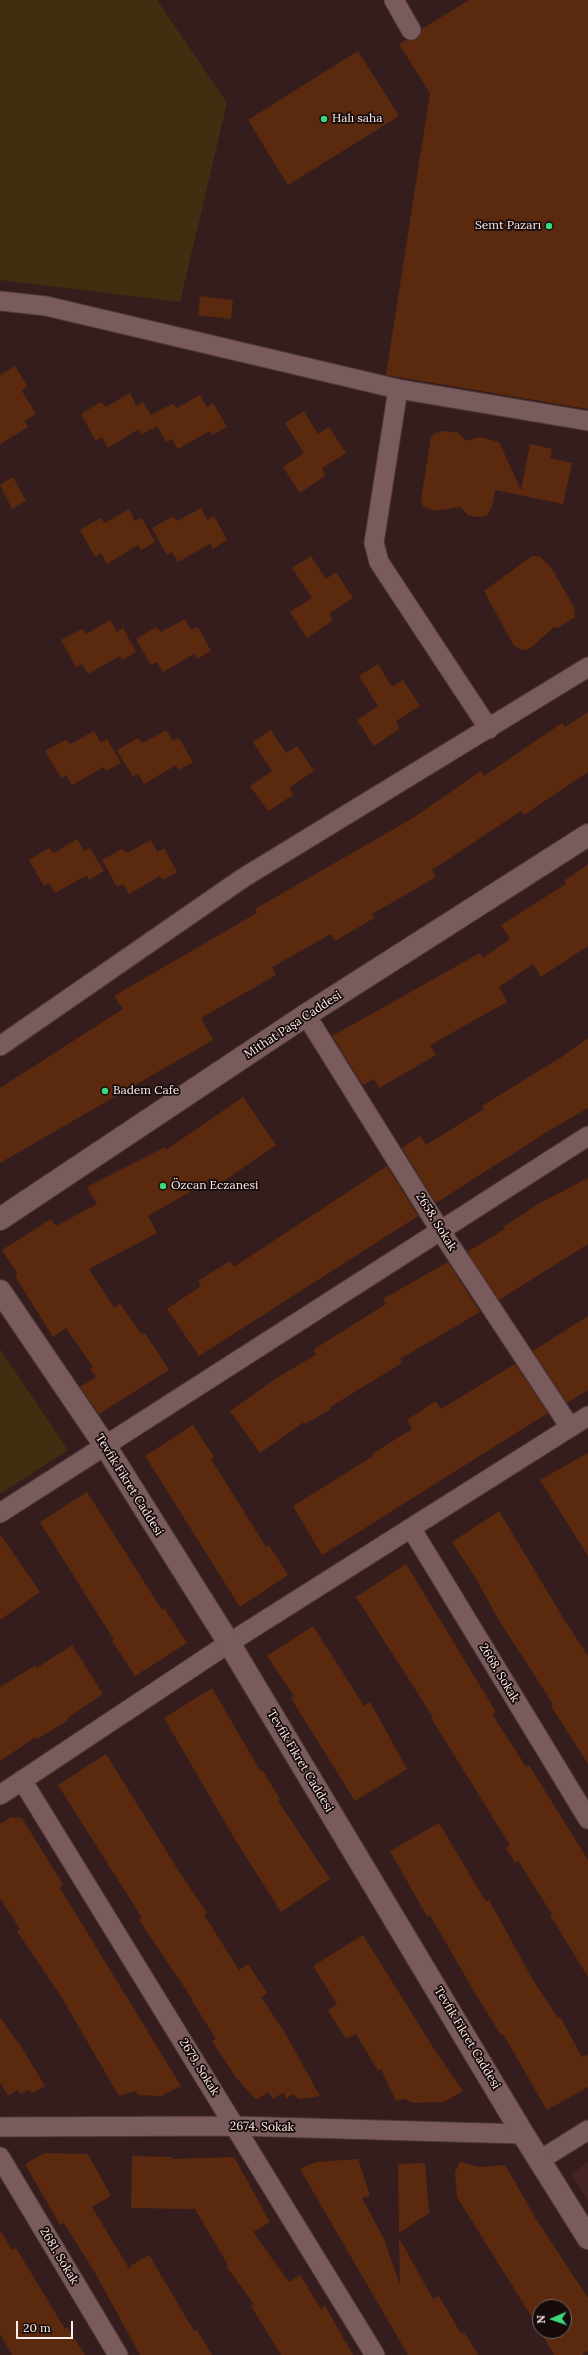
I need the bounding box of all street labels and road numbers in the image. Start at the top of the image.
street label: Mithat Paşa Caddesi [242,988,344,1062]
street label: 2658. Sokak [412,1190,460,1254]
street label: Tevfik Fikret Caddesi [92,1432,166,1538]
street label: 2668. Sokak [476,1641,522,1705]
street label: Tevfik Fikret Caddesi [264,1707,336,1815]
street label: Tevfik Fikret Caddesi [431,1984,503,2092]
street label: 2679. Sokak [176,2036,222,2098]
street label: 2674. Sokak [230,2119,294,2135]
street label: 2681. Sokak [36,2225,82,2287]

